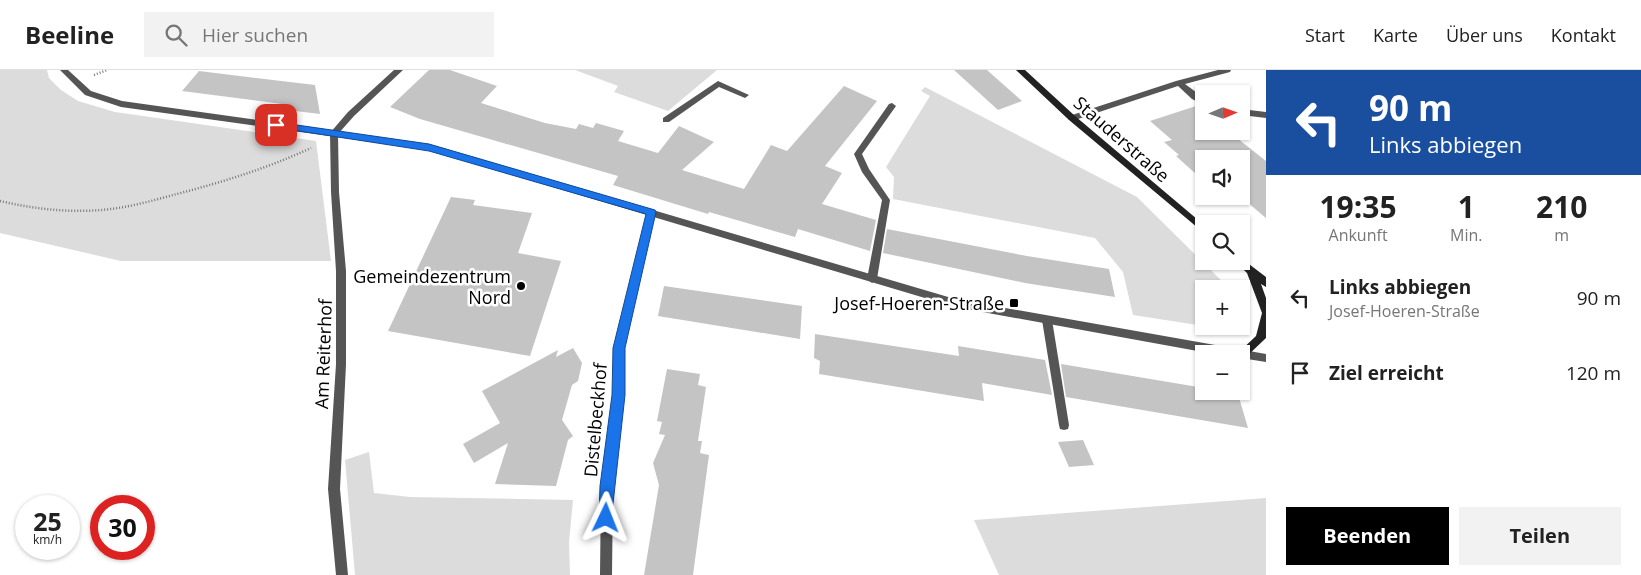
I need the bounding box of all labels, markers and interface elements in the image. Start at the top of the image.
search box [144,12,494,57]
text: Beeline [25,18,114,51]
icon: search [162,21,190,49]
text: Hier suchen [202,22,308,48]
text: Start [1305,23,1345,47]
text: Karte [1373,23,1418,47]
text: Über uns [1446,23,1523,47]
text: Kontakt [1551,23,1616,47]
text: 90 m [1369,84,1452,131]
north arrow [1195,85,1250,140]
map controls [1195,85,1250,400]
icon: left [1286,90,1351,155]
street label: Stauderstraße [1069,91,1175,187]
pin [255,104,297,146]
icon: arrive [262,111,290,139]
text: Links abbiegen [1369,129,1522,159]
button: sound [1195,150,1250,205]
text: 19:35 [1319,186,1397,227]
text: 1 [1458,186,1475,227]
text: 210 [1536,186,1588,227]
button: search [1195,215,1250,270]
text: Ankunft [1329,224,1388,246]
text: Min. [1450,224,1483,246]
text: m [1554,224,1569,246]
place label: Gemeindezentrum Nord [353,264,511,309]
text: Links abbiegen [1329,274,1471,300]
marker: Gemeindezentrum Nord [515,280,527,292]
button: + [1195,280,1250,335]
icon: left [1286,284,1314,312]
text: 90 m [1577,285,1621,311]
place label: Josef-Hoeren-Straße [832,291,1004,315]
marker: Josef-Hoeren-Straße [1008,297,1020,309]
street label: Am Reiterhof [309,298,337,410]
text: Josef-Hoeren-Straße [1329,300,1480,322]
button: − [1195,345,1250,400]
icon: arrive [1286,359,1314,387]
text: Ziel erreicht [1329,360,1444,386]
text: 120 m [1566,360,1621,386]
street label: Distelbeckhof [578,361,612,478]
position arrow [579,491,631,543]
speed limit sign: 30 [90,495,155,560]
text: 25 [33,504,62,538]
button: Beenden [1286,507,1449,565]
button: Teilen [1459,507,1621,565]
text: km/h [33,531,62,548]

